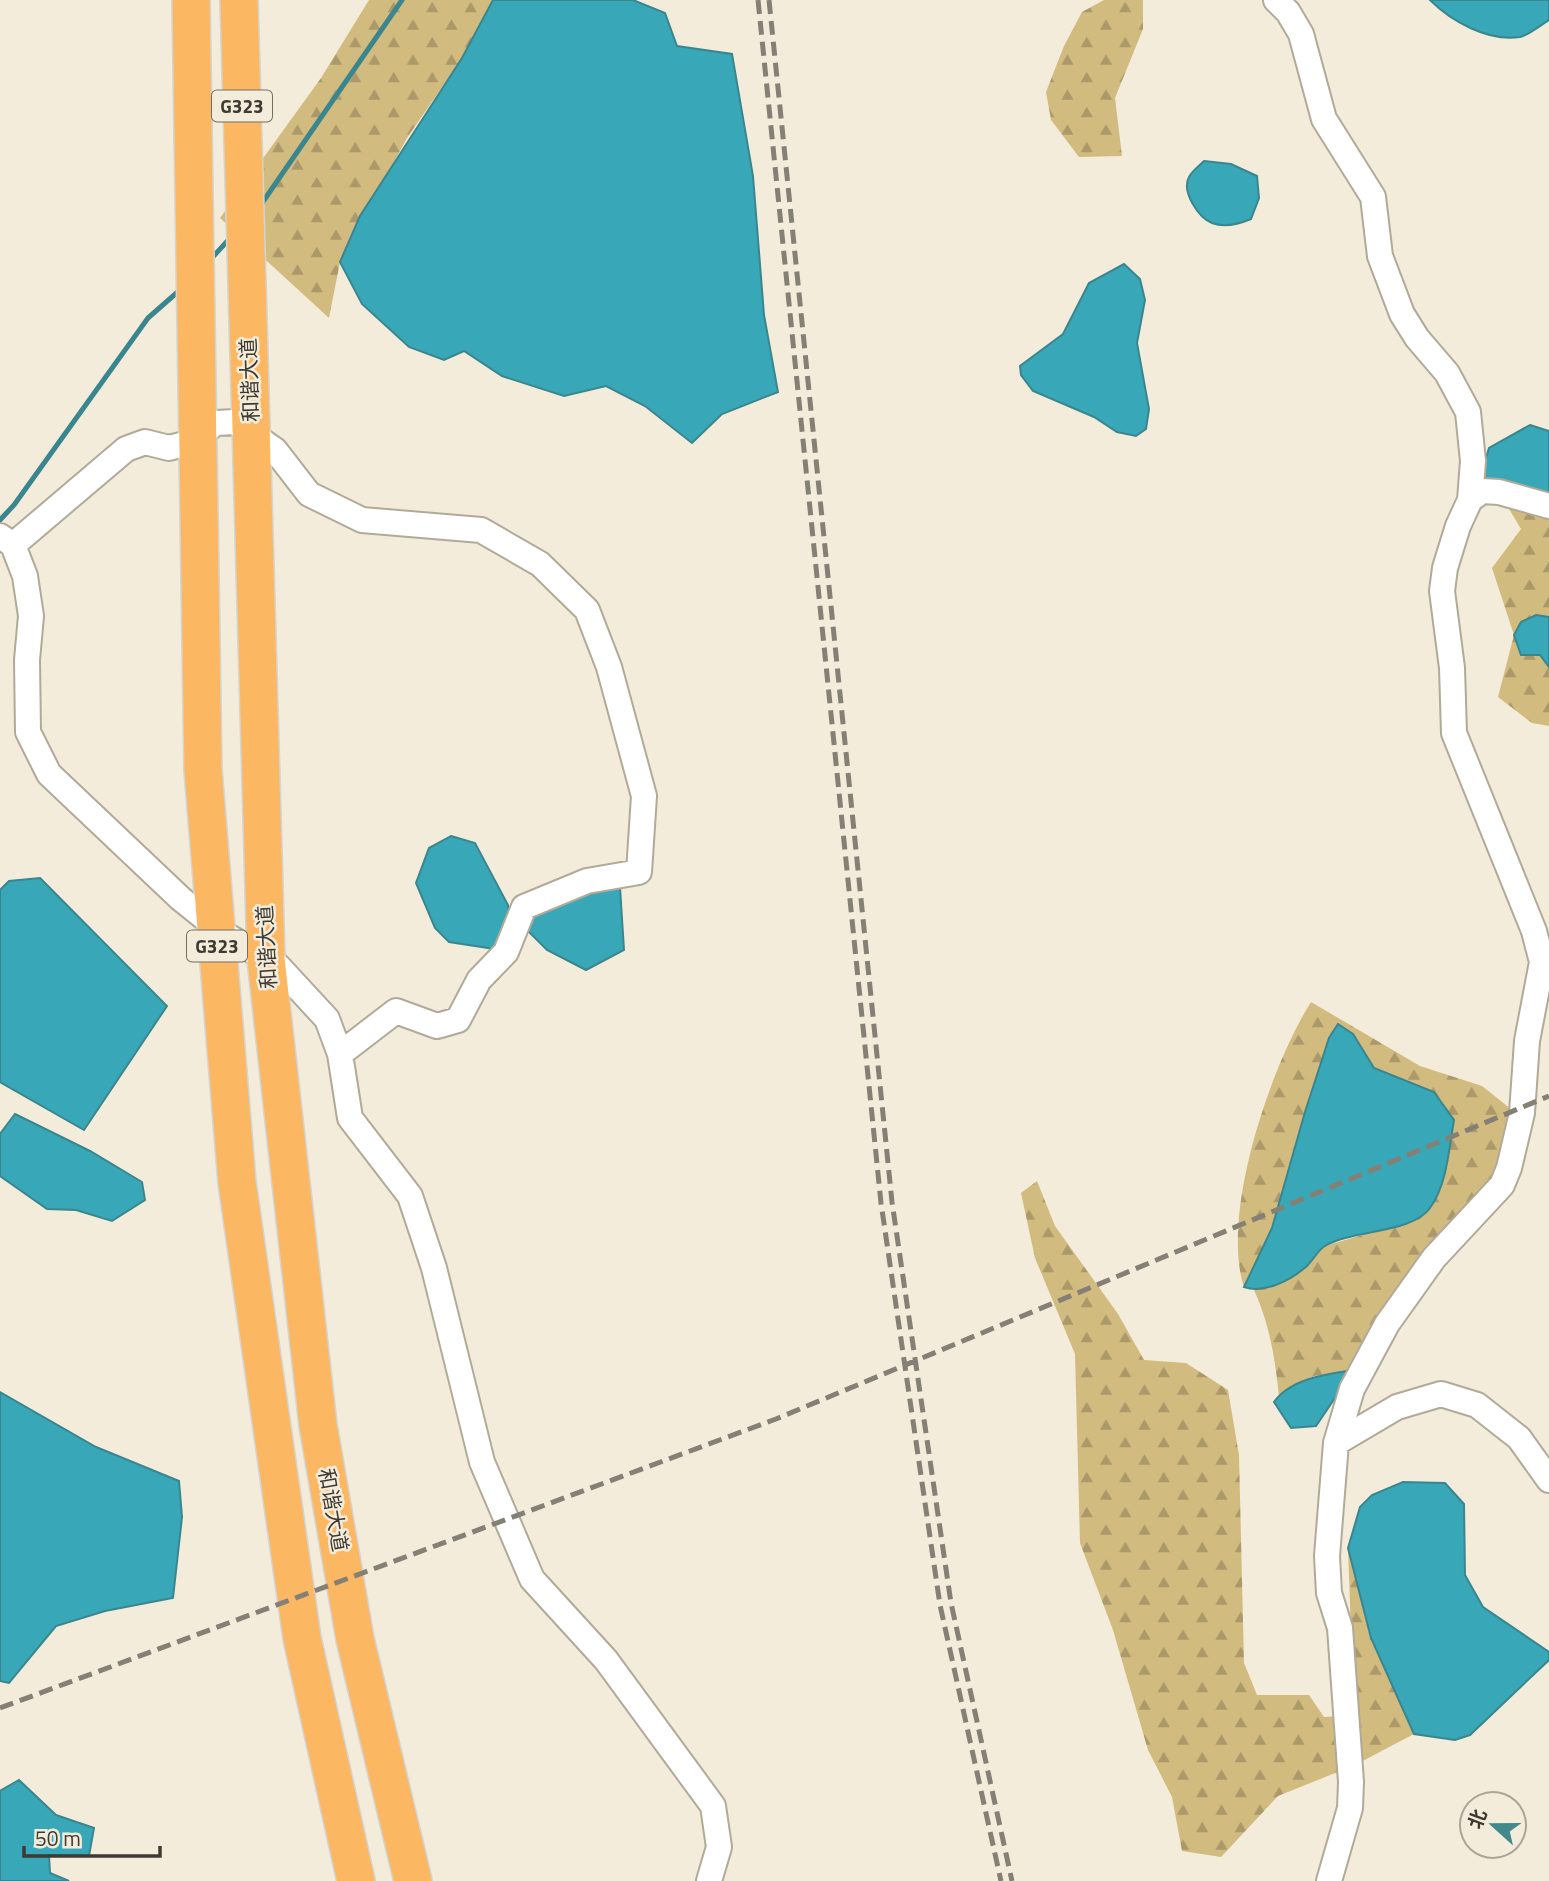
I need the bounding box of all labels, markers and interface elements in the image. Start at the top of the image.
road number: G323 [212,90,272,122]
street label: 和谐大道 [232,338,266,423]
street label: 和谐大道 [248,904,284,990]
road number: G323 [187,930,247,962]
street label: 和谐大道 [311,1466,357,1554]
north arrow [1458,1790,1528,1860]
text: 北 [1460,1805,1494,1833]
scale bar [24,1814,161,1858]
text: 50 m [35,1822,81,1854]

